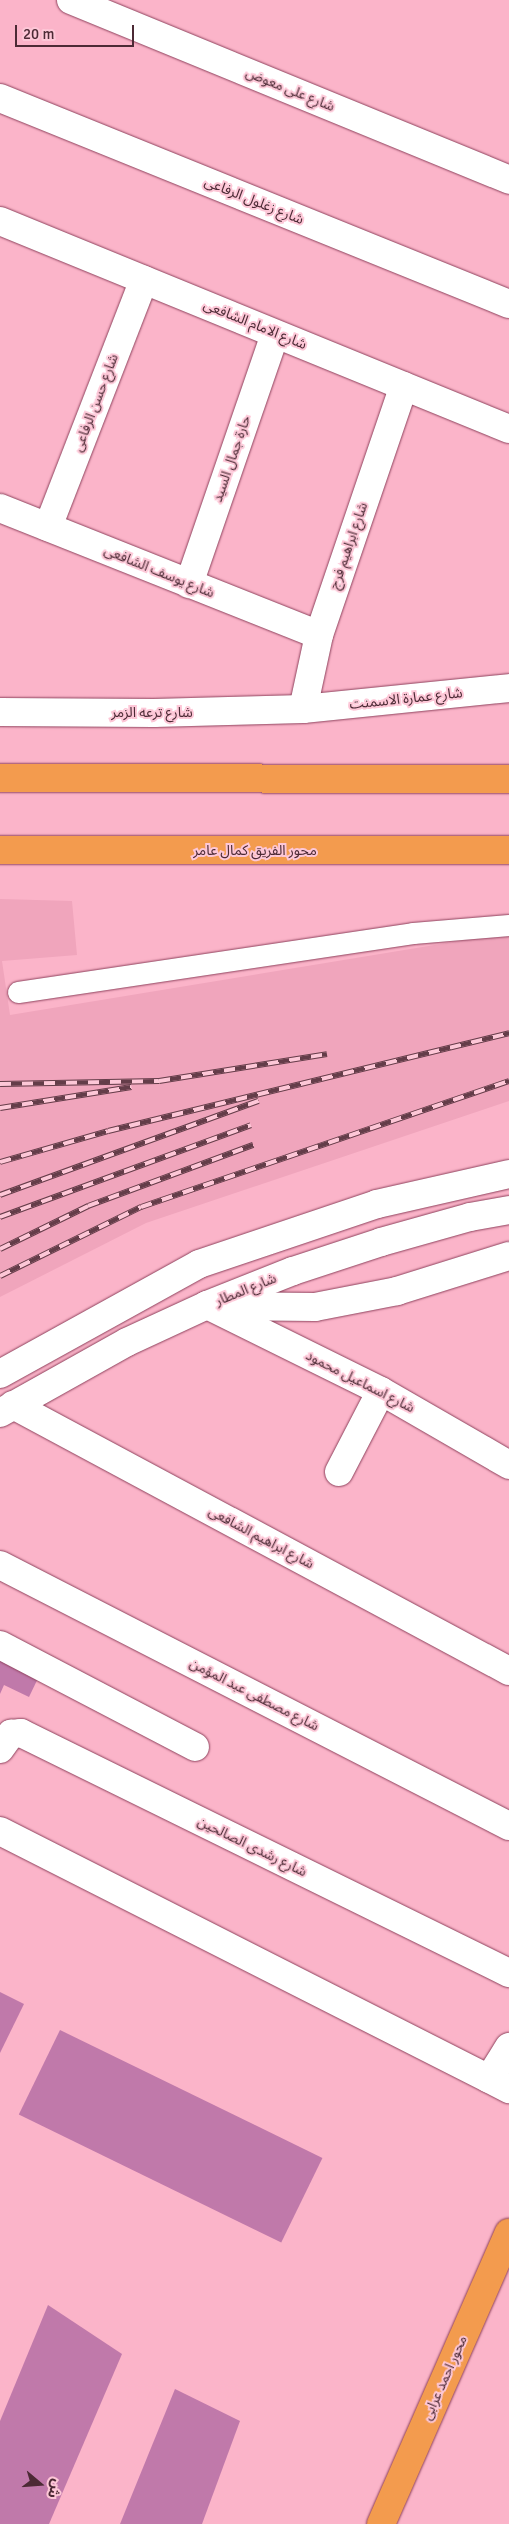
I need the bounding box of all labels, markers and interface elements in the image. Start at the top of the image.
scale bar [18,15,136,47]
text: 20 m [23,25,54,43]
street label: شارع على معوض [243,65,337,115]
street label: شارع زغلول الرفاعى [202,173,306,229]
street label: شارع الامام الشافعى [201,297,309,353]
street label: شارع حسن الرفاعى [70,352,122,454]
street label: حارة جمال السيد [209,414,255,504]
street label: شارع ابراهيم فرج [326,500,372,592]
street label: شارع يوسف الشافعى [101,542,217,602]
street label: شارع عمارة الاسمنت [349,685,463,713]
street label: شارع ترعه الزمر [111,705,193,721]
street label: محور الفريق كمال عامر [193,843,317,859]
street label: شارع المطار [213,1270,279,1310]
street label: شارع اسماعيل محمود [303,1347,417,1417]
street label: شارع ابراهيم الشافعى [205,1503,317,1573]
street label: شارع مصطفى عبد المؤمن [187,1655,321,1735]
street label: شارع رشدى الصالحين [195,1813,309,1881]
street label: محور احمد عرابى [419,2333,471,2423]
north arrow [15,2459,65,2509]
text: ش [44,2477,66,2501]

